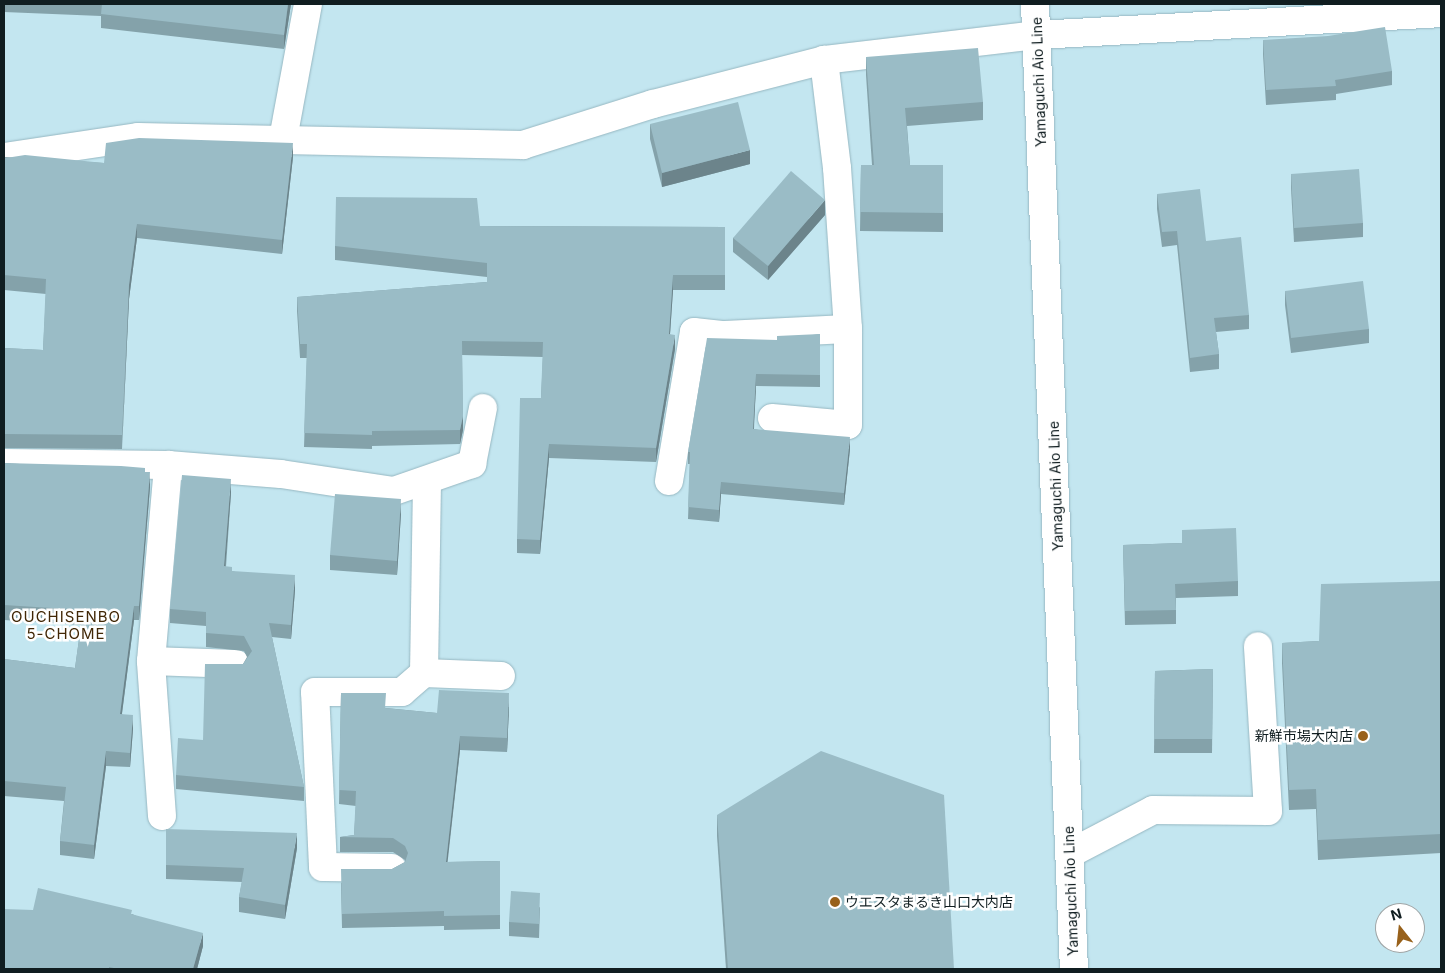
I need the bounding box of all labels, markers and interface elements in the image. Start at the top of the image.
street label: Yamaguchi Aio Line [1028,17,1050,147]
street label: Yamaguchi Aio Line [1045,421,1067,551]
district label: OUCHISENBO 5-CHOME [10,607,122,642]
place label: 新鮮市場大内店 [1255,728,1353,744]
marker: 新鮮市場大内店 [1357,730,1369,742]
street label: Yamaguchi Aio Line [1060,826,1082,956]
place label: ウエスタまるき山口大内店 [845,894,1013,910]
marker: ウエスタまるき山口大内店 [829,896,841,908]
north arrow [1375,903,1425,953]
text: N [1389,904,1403,924]

